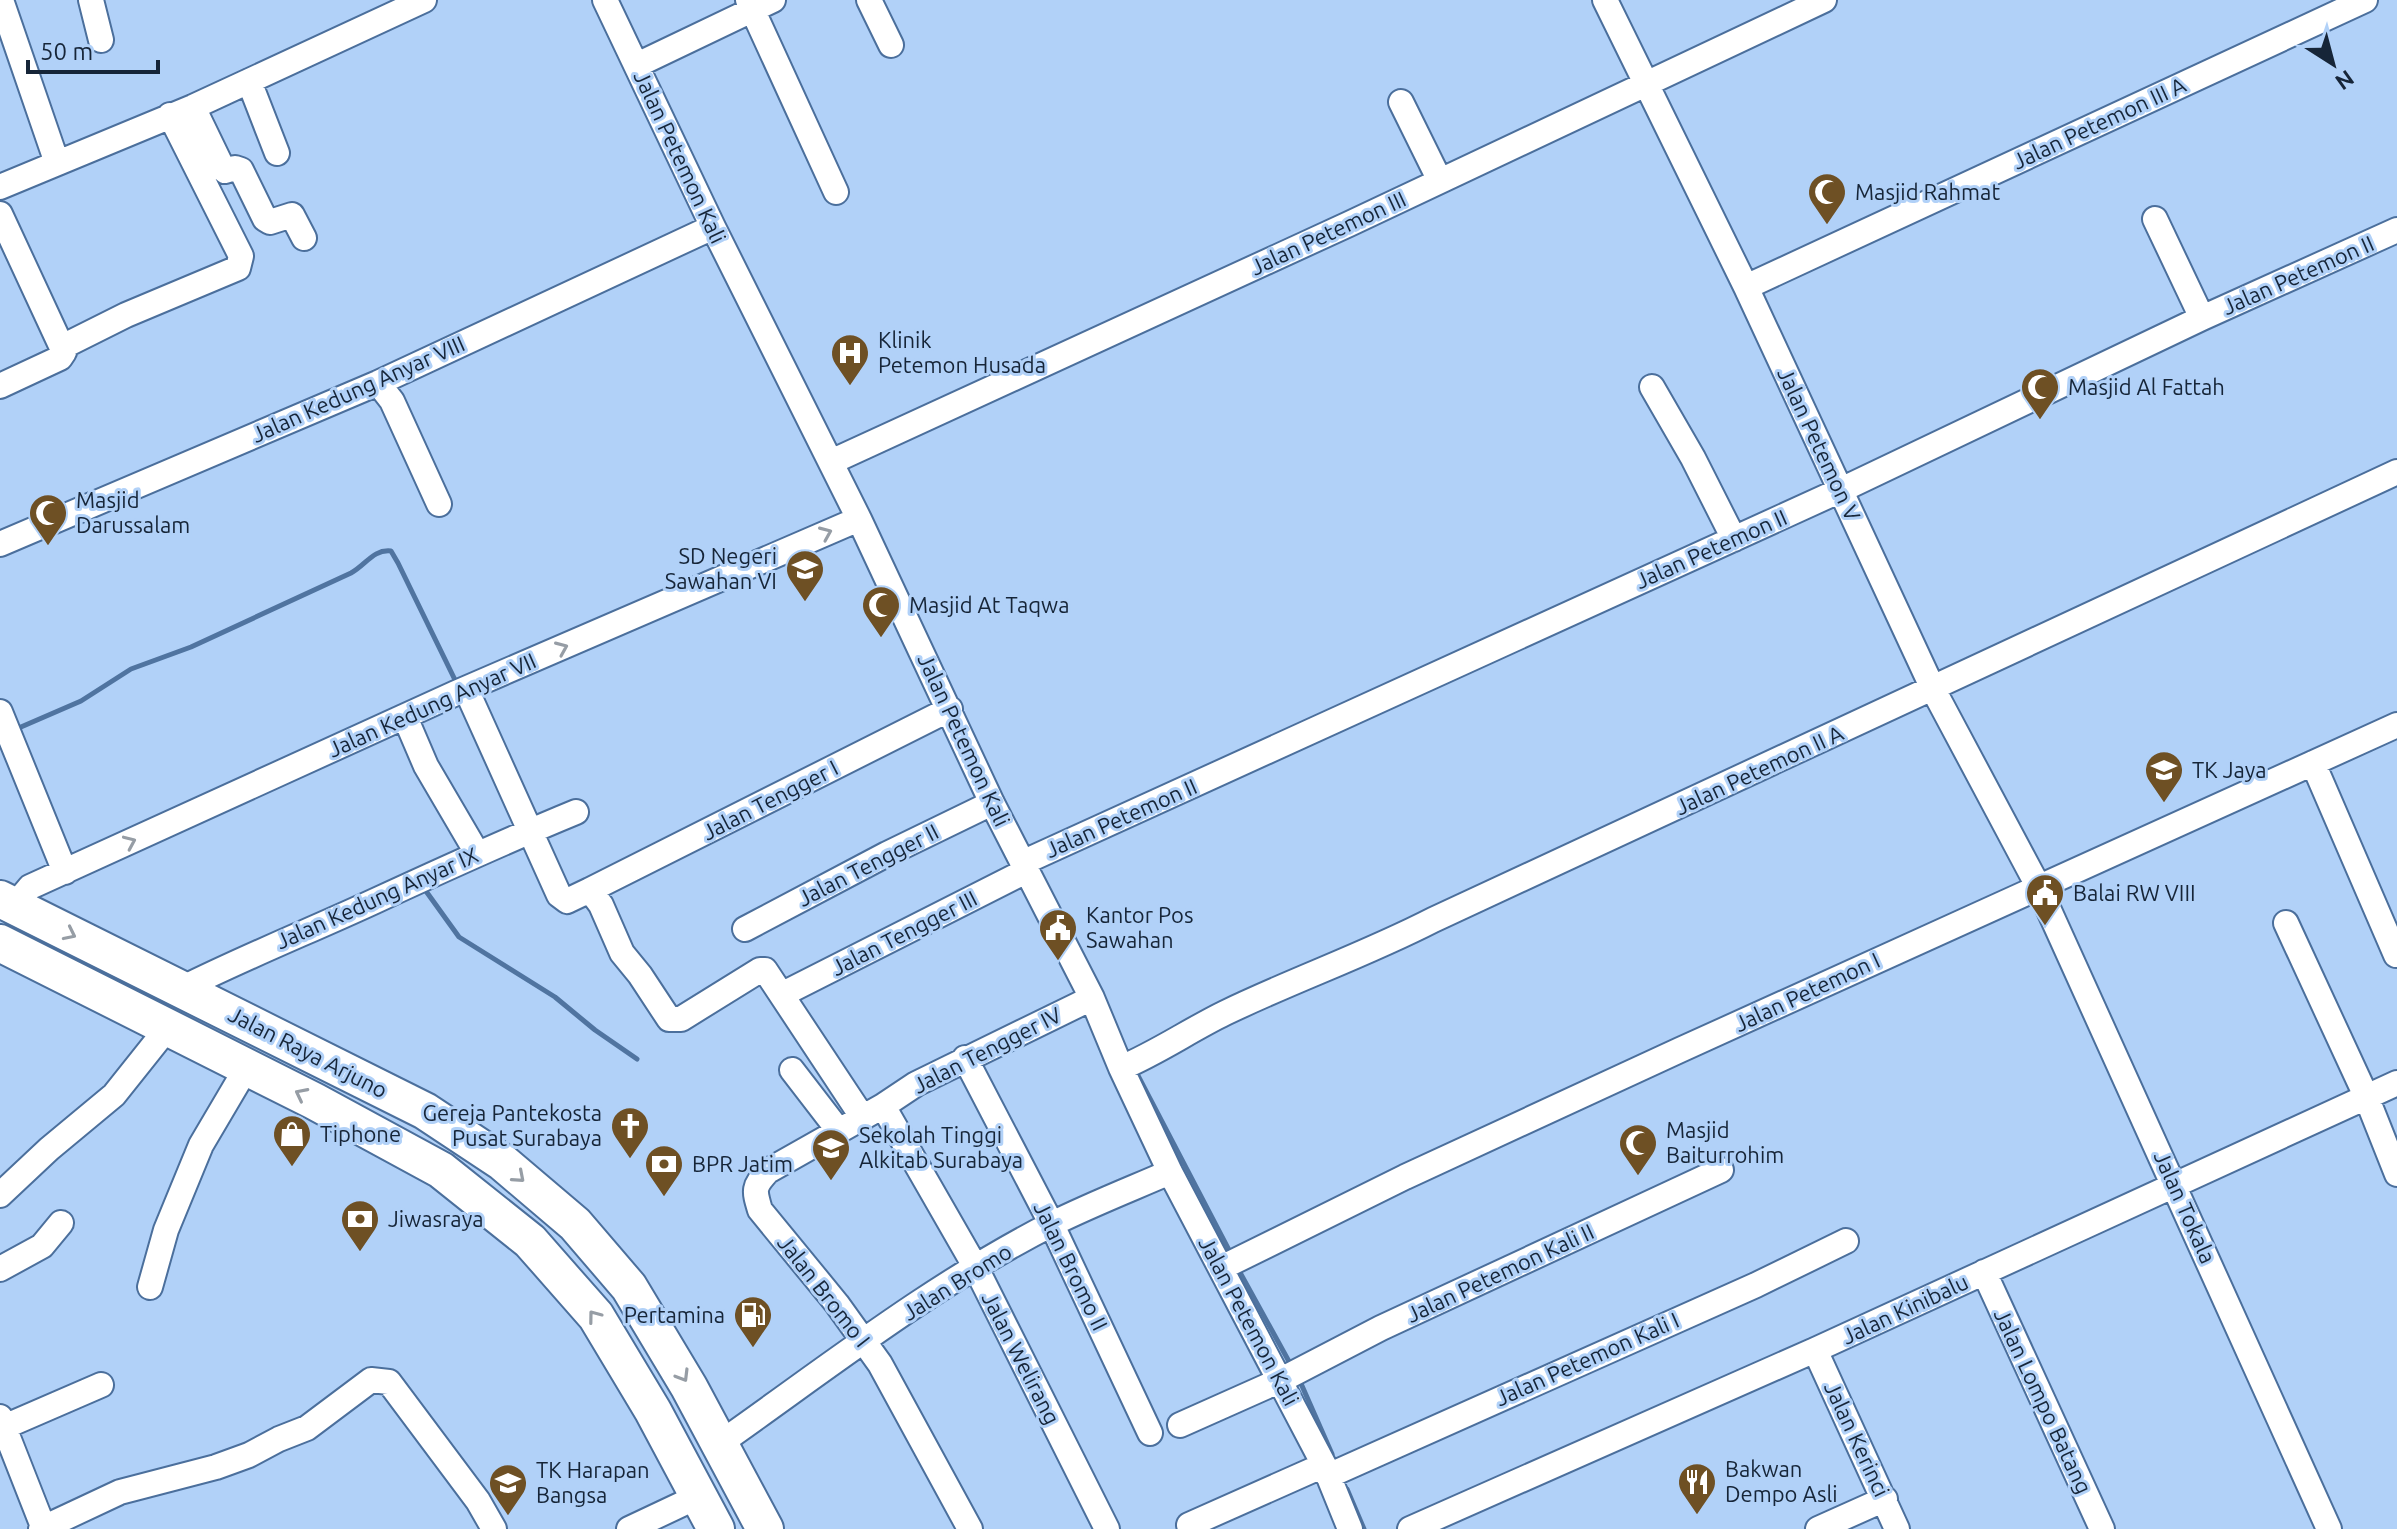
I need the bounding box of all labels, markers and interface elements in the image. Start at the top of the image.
scale bar [28,24,158,74]
north arrow [2293,24,2373,104]
text: 50 m [40,38,93,65]
street label: Jalan Petemon Kali [629,66,731,247]
text: N [2331,66,2359,96]
street label: Jalan Petemon III A [2008,71,2190,174]
mosque icon: Masjid Rahmat [1806,171,1848,226]
place label: Masjid Rahmat [1855,179,2000,204]
street label: Jalan Petemon III [1246,186,1410,280]
street label: Jalan Petemon II [2218,230,2377,319]
place label: Klinik Petemon Husada [878,327,1046,377]
street label: Jalan Kedung Anyar VIII [247,330,468,447]
hospital icon: Klinik Petemon Husada [829,332,871,387]
street label: Jalan Petemon V [1773,363,1866,524]
mosque icon: Masjid Al Fattah [2019,366,2061,421]
place label: Masjid Al Fattah [2068,374,2225,399]
place label: Masjid Darussalam [76,487,190,537]
mosque icon: Masjid Darussalam [27,492,69,547]
street label: Jalan Petemon II [1631,504,1790,593]
one-way arrow [818,527,832,543]
place label: SD Negeri Sawahan VI [665,543,777,593]
school or university icon: SD Negeri Sawahan VI [784,548,826,603]
mosque icon: Masjid At Taqwa [860,584,902,639]
place label: Masjid At Taqwa [909,592,1069,617]
one-way arrow [554,641,568,657]
street label: Jalan Kedung Anyar VII [324,647,540,762]
street label: Jalan Petemon Kali [913,649,1015,830]
street label: Jalan Petemon II A [1671,719,1847,819]
school or university icon: TK Jaya [2143,749,2185,804]
street label: Jalan Tengger I [698,755,842,845]
place label: TK Jaya [2192,757,2267,782]
street label: Jalan Petemon II [1041,773,1200,862]
street label: Jalan Tengger II [793,818,942,911]
one-way arrow [122,836,136,852]
street label: Jalan Kedung Anyar IX [272,842,482,953]
public building icon: Balai RW VIII [2024,872,2066,927]
place label: Balai RW VIII [2073,880,2196,905]
street label: Jalan Tengger III [827,885,981,980]
place label: Kantor Pos Sawahan [1086,902,1193,952]
public building icon: Kantor Pos Sawahan [1037,907,1079,962]
one-way arrow [61,924,76,939]
street label: Jalan Petemon I [1730,947,1883,1036]
street label: Jalan Raya Arjuno [225,1001,392,1102]
street label: Jalan Tengger IV [908,1001,1065,1098]
one-way arrow [294,1088,309,1104]
place label: Gereja Pantekosta Pusat Surabaya [423,1100,602,1150]
church icon: Gereja Pantekosta Pusat Surabaya [609,1105,651,1160]
shop icon: Tiphone [271,1113,313,1168]
place label: Masjid Baiturrohim [1666,1117,1784,1167]
place label: Tiphone [320,1121,401,1146]
place label: Sekolah Tinggi Alkitab Surabaya [859,1122,1023,1172]
mosque icon: Masjid Baiturrohim [1617,1122,1659,1177]
school or university icon: Sekolah Tinggi Alkitab Surabaya [810,1127,852,1182]
bank icon: BPR Jatim [643,1143,685,1198]
street label: Jalan Tokala [2150,1147,2221,1267]
place label: BPR Jatim [692,1151,793,1176]
one-way arrow [510,1167,525,1181]
street label: Jalan Bromo II [1029,1197,1113,1334]
bank icon: Jiwasraya [339,1198,381,1253]
place label: Jiwasraya [388,1206,484,1231]
street label: Jalan Petemon Kali II [1402,1218,1598,1327]
street label: Jalan Bromo I [773,1230,876,1351]
street label: Jalan Petemon Kali [1194,1232,1305,1410]
street label: Jalan Bromo [898,1238,1016,1325]
street label: Jalan Kinibalu [1838,1268,1972,1349]
street label: Jalan Welirang [977,1288,1065,1428]
fuel station icon: Pertamina [732,1294,774,1349]
place label: Pertamina [624,1302,725,1327]
street label: Jalan Lompo Batang [1990,1304,2097,1497]
street label: Jalan Petemon Kali I [1491,1307,1682,1410]
one-way arrow [590,1310,604,1324]
one-way arrow [673,1367,688,1382]
street label: Jalan Kerinci [1820,1377,1895,1500]
place label: Bakwan Dempo Asli [1725,1456,1838,1506]
place label: TK Harapan Bangsa [536,1457,650,1507]
restaurant icon: Bakwan Dempo Asli [1676,1461,1718,1516]
school or university icon: TK Harapan Bangsa [487,1462,529,1517]

